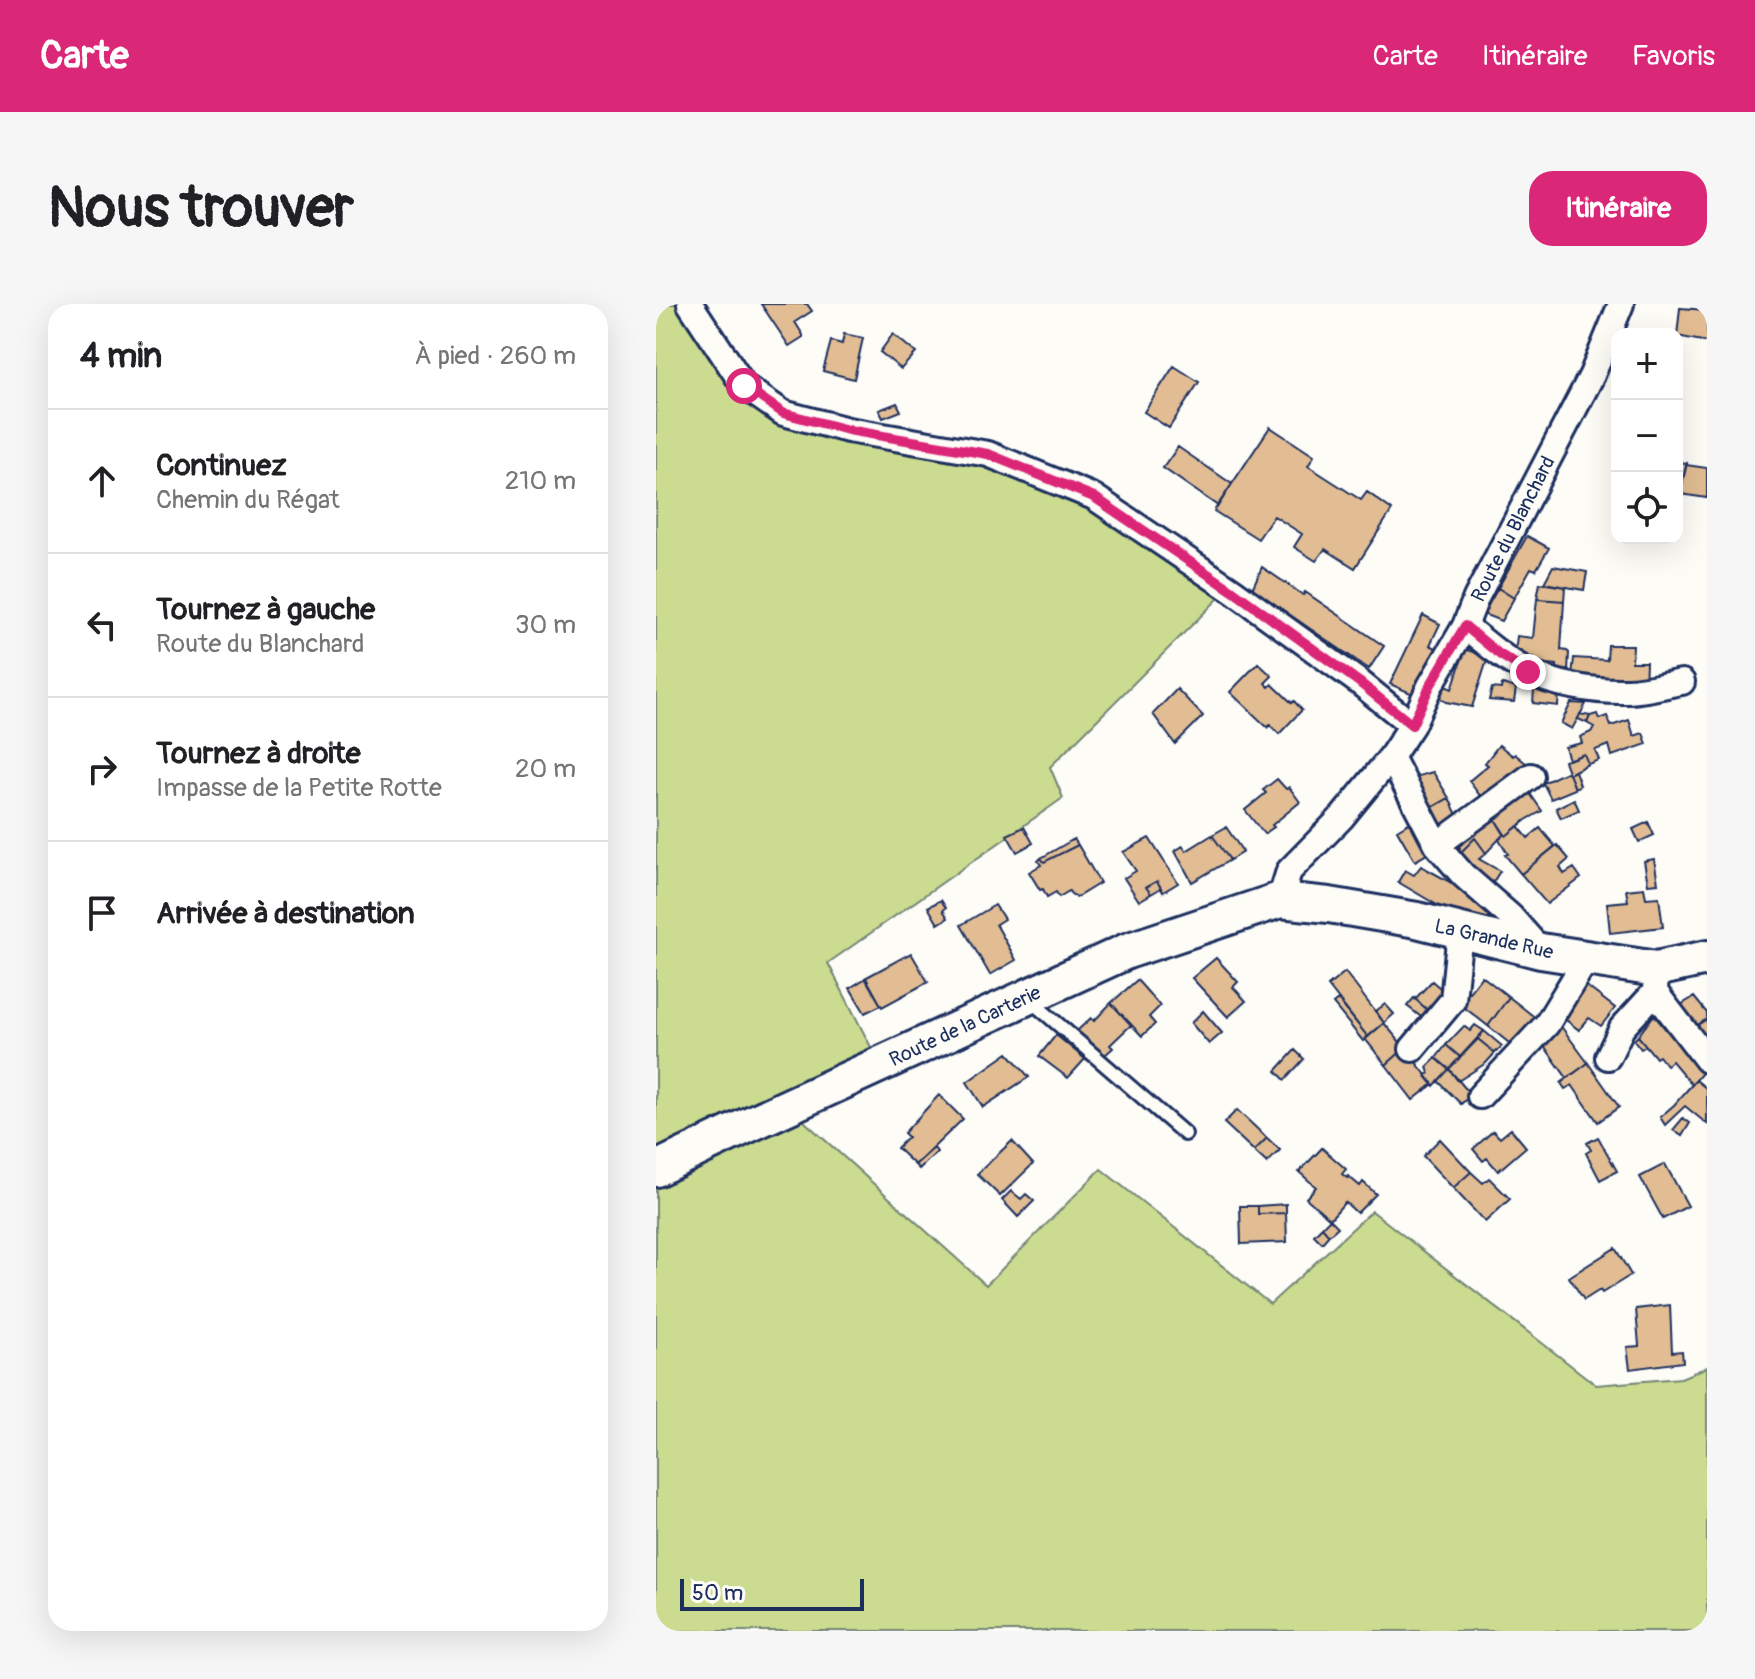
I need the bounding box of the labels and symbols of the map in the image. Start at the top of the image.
route start [726,368,762,404]
street label: Route du Blanchard [1465,452,1561,606]
route end [1510,654,1546,690]
street label: La Grande Rue [1432,913,1556,965]
street label: Route de la Carterie [885,980,1045,1072]
scale bar [680,1575,864,1611]

